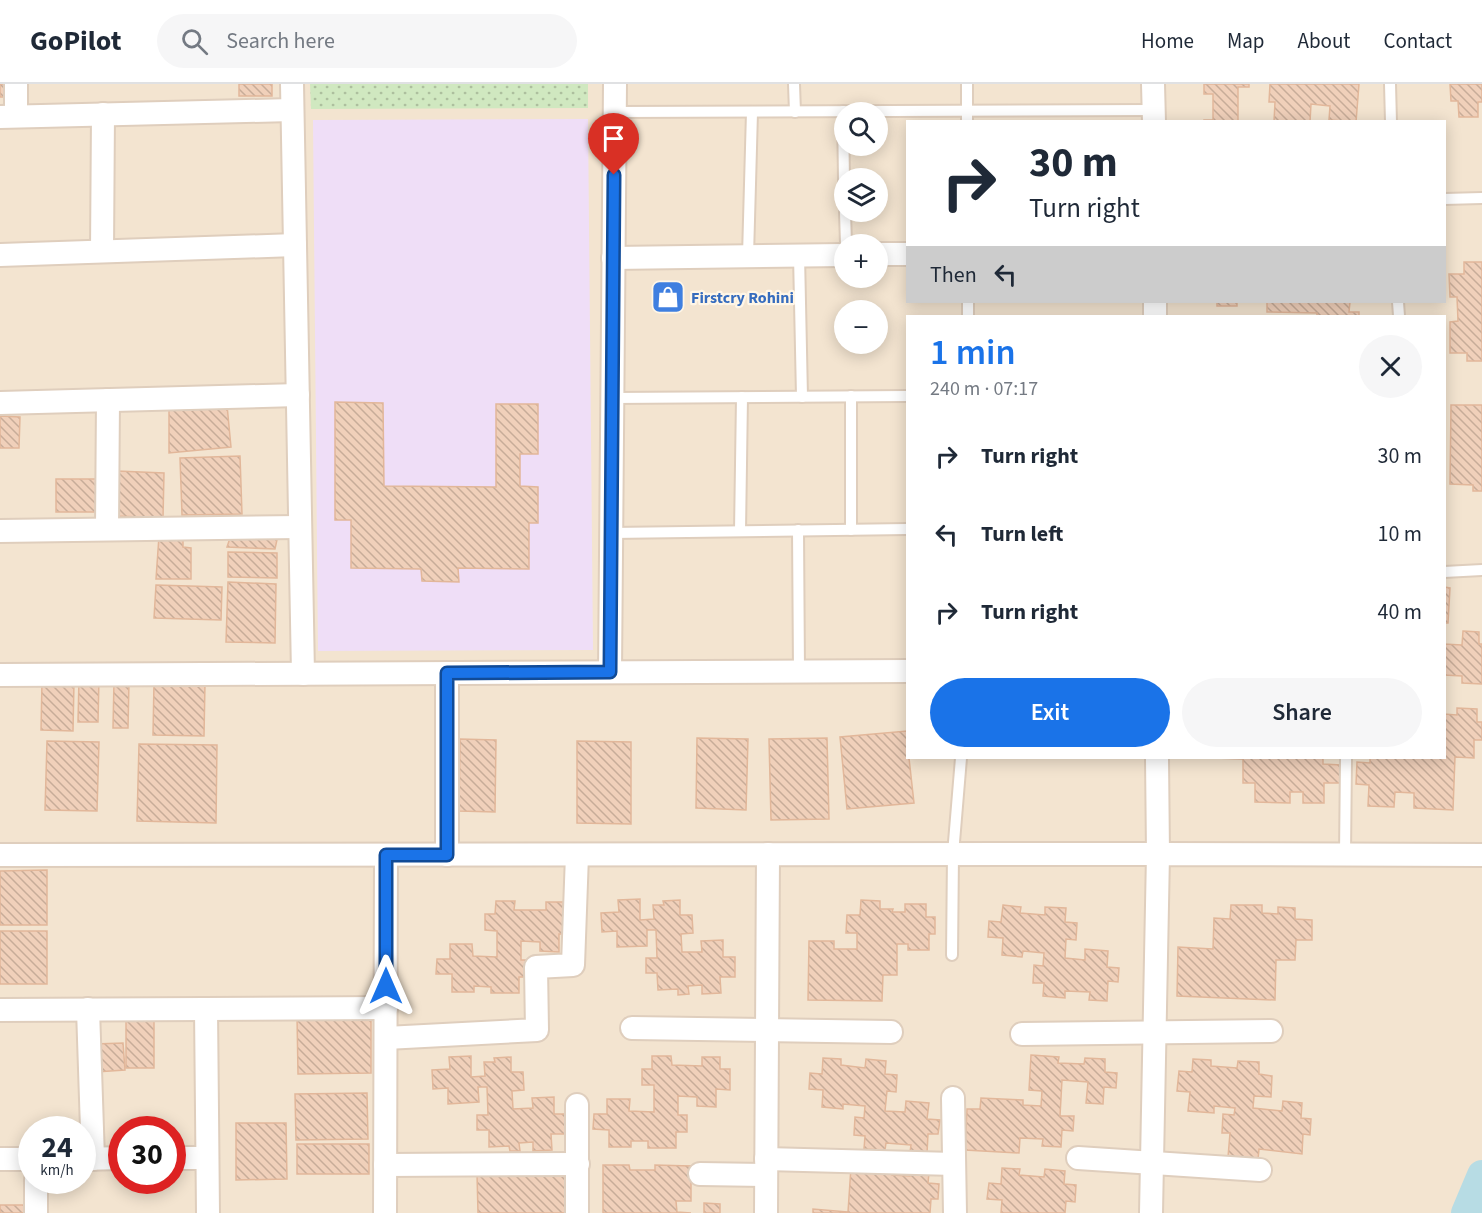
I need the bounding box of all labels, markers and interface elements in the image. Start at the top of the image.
search box [157,14,577,68]
text: GoPilot [30,21,121,61]
icon: search [178,25,211,58]
text: Search here [226,25,335,57]
text: Home [1141,26,1194,56]
text: Map [1227,26,1265,56]
text: About [1298,26,1350,56]
text: Contact [1383,26,1452,56]
map controls [834,102,888,354]
button: search [834,102,888,156]
pin [588,113,639,175]
icon: arrive [597,122,630,155]
text: 30 m [1029,133,1118,193]
icon: right [930,144,1008,222]
button: layers [834,168,888,222]
text: Turn right [1029,189,1140,228]
button: + [834,234,888,288]
icon: left [989,258,1022,291]
text: Then [930,259,977,291]
shop icon: Firstcry Rohini [650,279,686,315]
place label: Firstcry Rohini [691,287,794,309]
button: − [834,300,888,354]
text: 1 min [930,327,1016,378]
button: close [1359,335,1422,398]
text: 240 m · 07:17 [930,375,1038,403]
icon: right [930,440,963,473]
text: Turn right [981,440,1078,472]
text: 30 m [1377,440,1422,472]
icon: left [930,518,963,551]
text: Turn left [981,518,1063,550]
text: 10 m [1377,518,1422,550]
icon: right [930,596,963,629]
text: Turn right [981,596,1078,628]
text: 40 m [1377,596,1422,628]
button: Exit [930,678,1170,747]
button: Share [1182,678,1422,747]
position arrow [354,954,418,1018]
speed limit sign: 30 [108,1116,186,1194]
text: 24 [41,1126,73,1169]
text: km/h [40,1160,74,1181]

